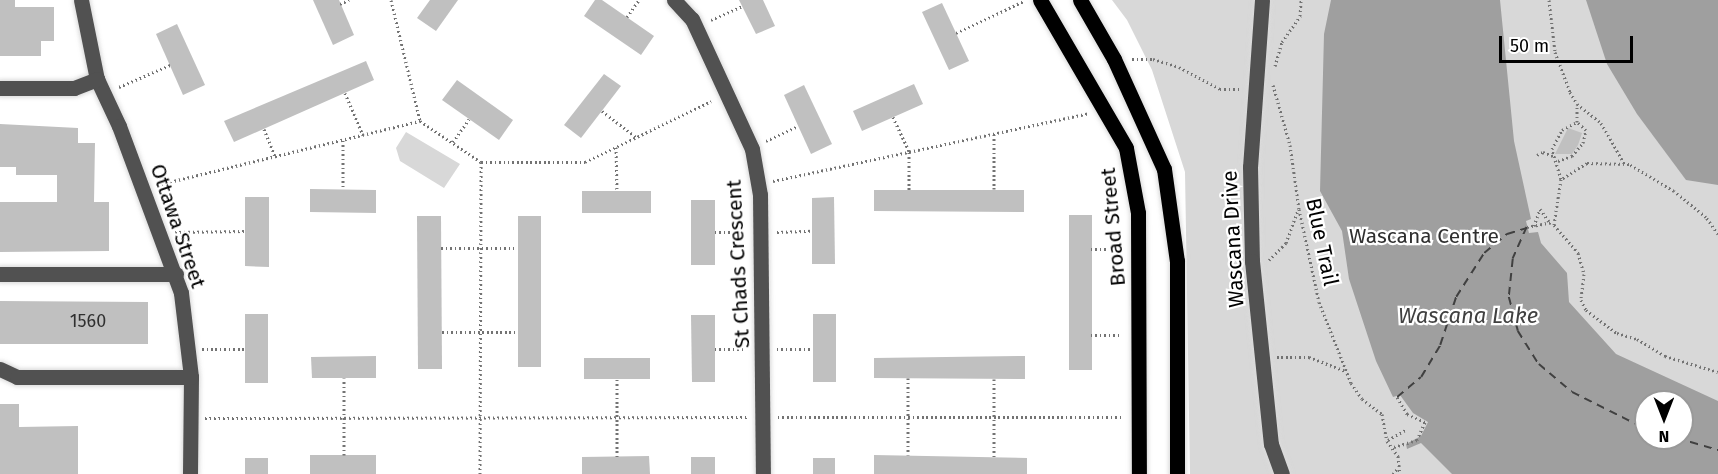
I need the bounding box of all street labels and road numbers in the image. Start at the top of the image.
street label: Ottawa Street [145,161,211,291]
street label: Broad Street [1095,167,1131,287]
street label: Wascana Drive [1217,170,1249,308]
street label: St Chads Crescent [721,179,755,349]
street label: Blue Trail [1300,196,1344,288]

